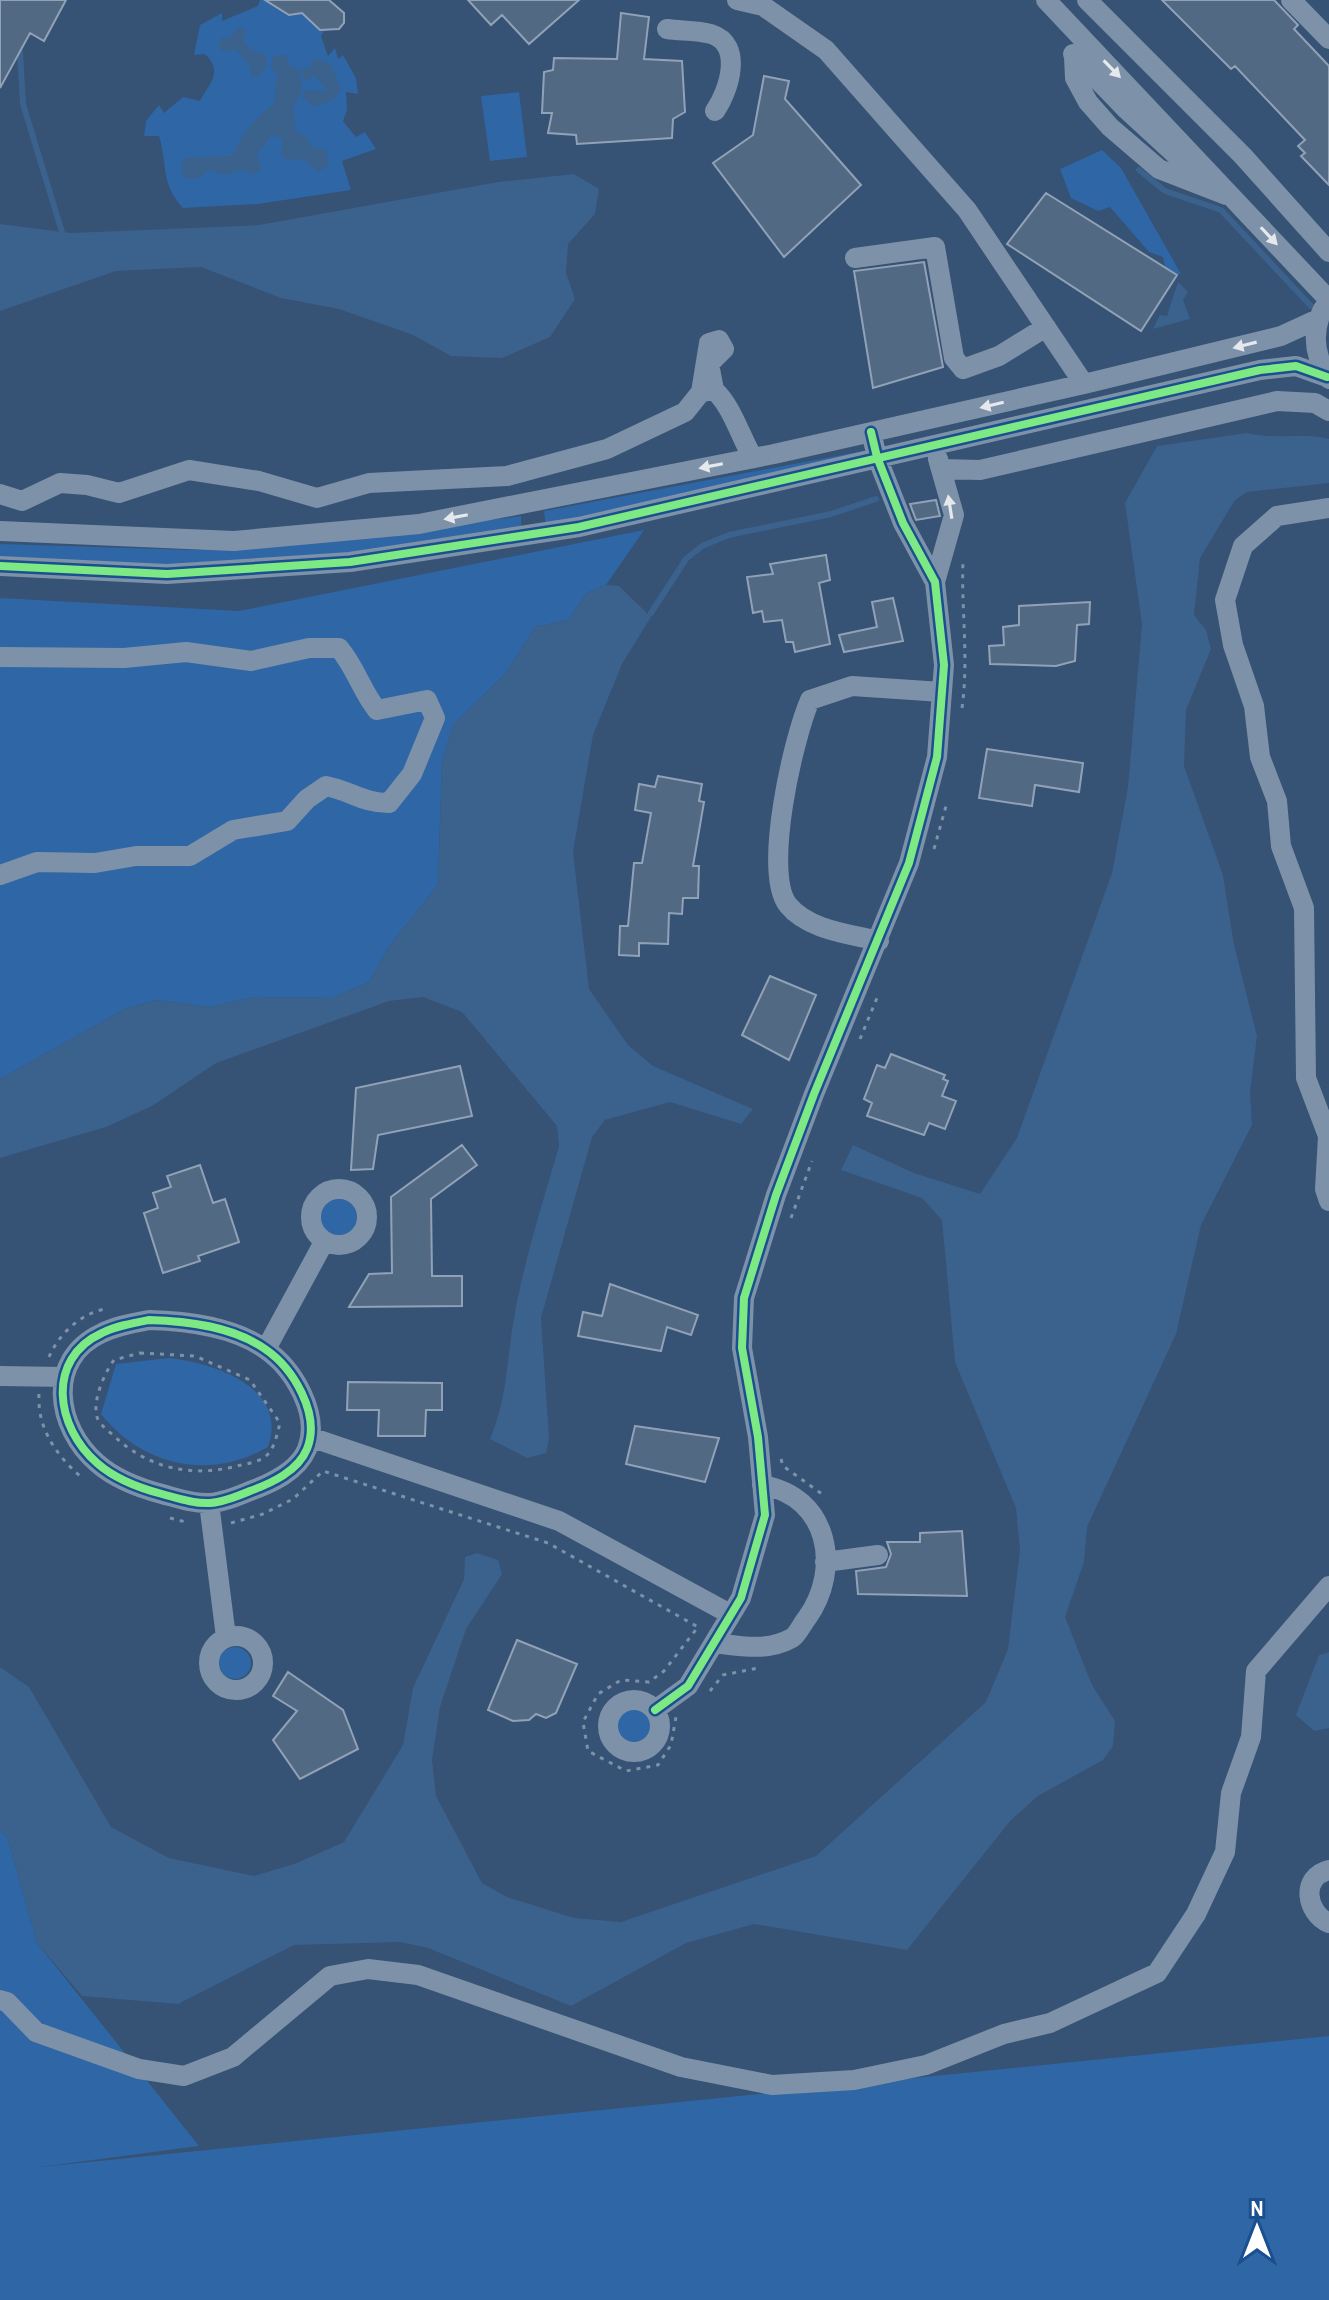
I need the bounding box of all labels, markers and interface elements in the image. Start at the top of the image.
one-way arrow [1103,59,1121,78]
one-way arrow [1260,226,1278,245]
one-way arrow [1233,339,1258,352]
one-way arrow [979,399,1004,412]
one-way arrow [698,461,723,473]
one-way arrow [943,495,956,520]
one-way arrow [443,511,468,523]
north arrow [1217,2188,1297,2268]
text: N [1250,2193,1264,2223]

